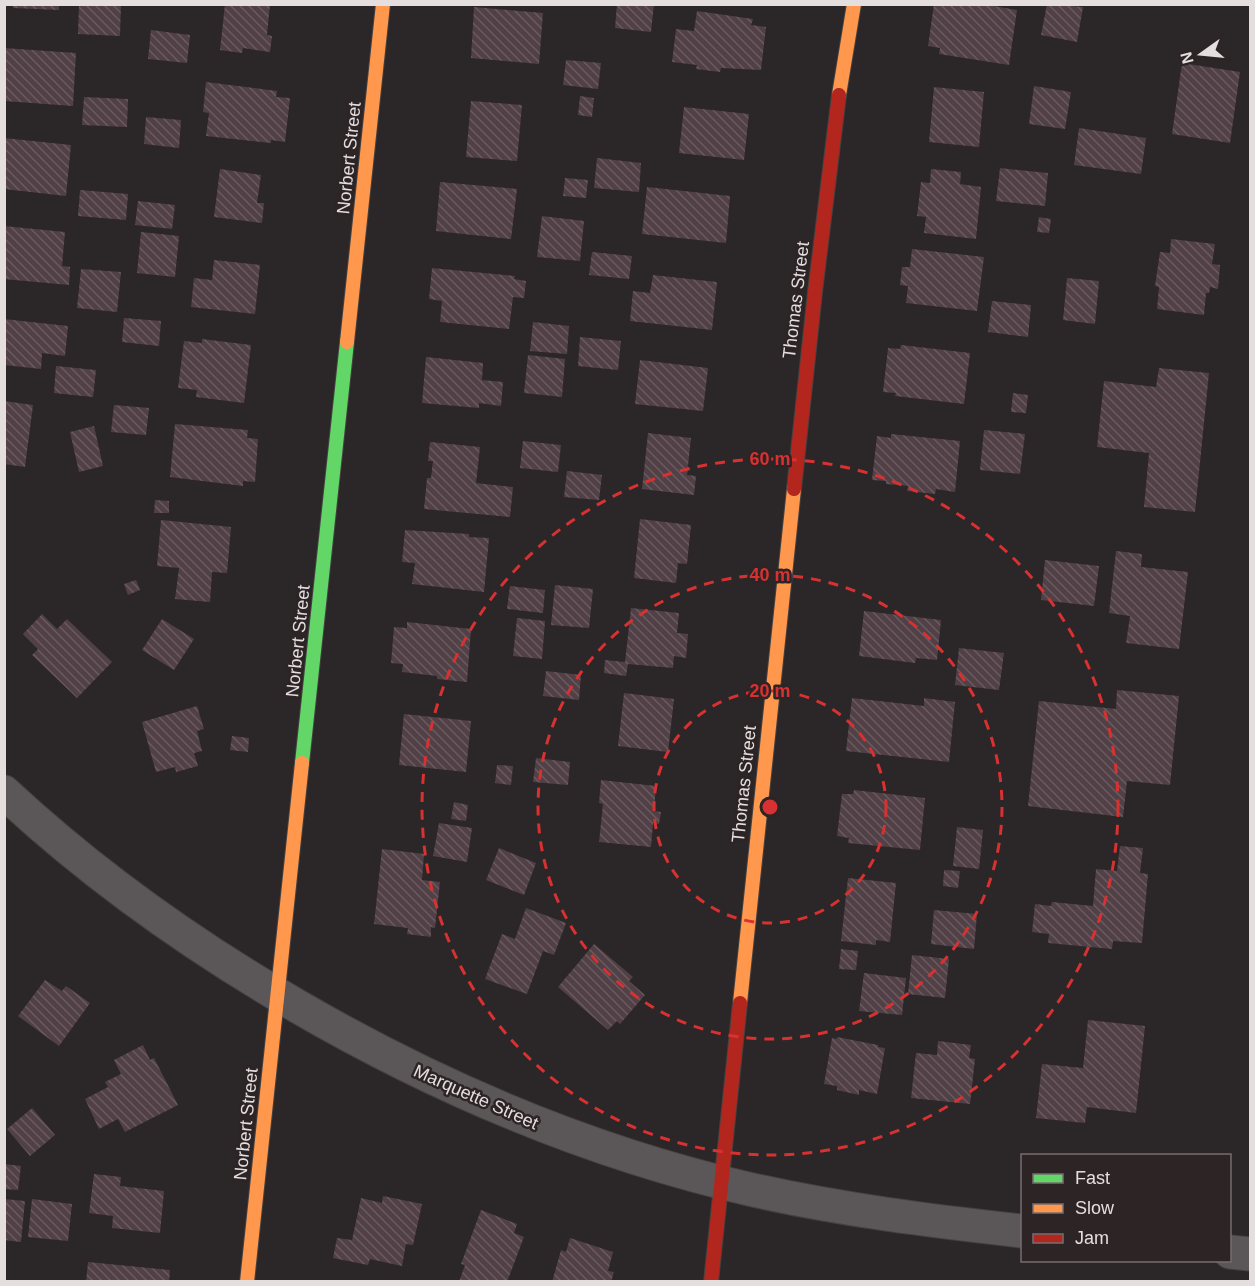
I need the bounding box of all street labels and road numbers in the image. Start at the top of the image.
street label: Norbert Street [333,101,365,215]
street label: Thomas Street [779,240,813,360]
street label: Norbert Street [282,584,314,698]
street label: Thomas Street [728,724,760,844]
street label: Marquette Street [411,1061,541,1133]
street label: Norbert Street [230,1067,262,1181]

